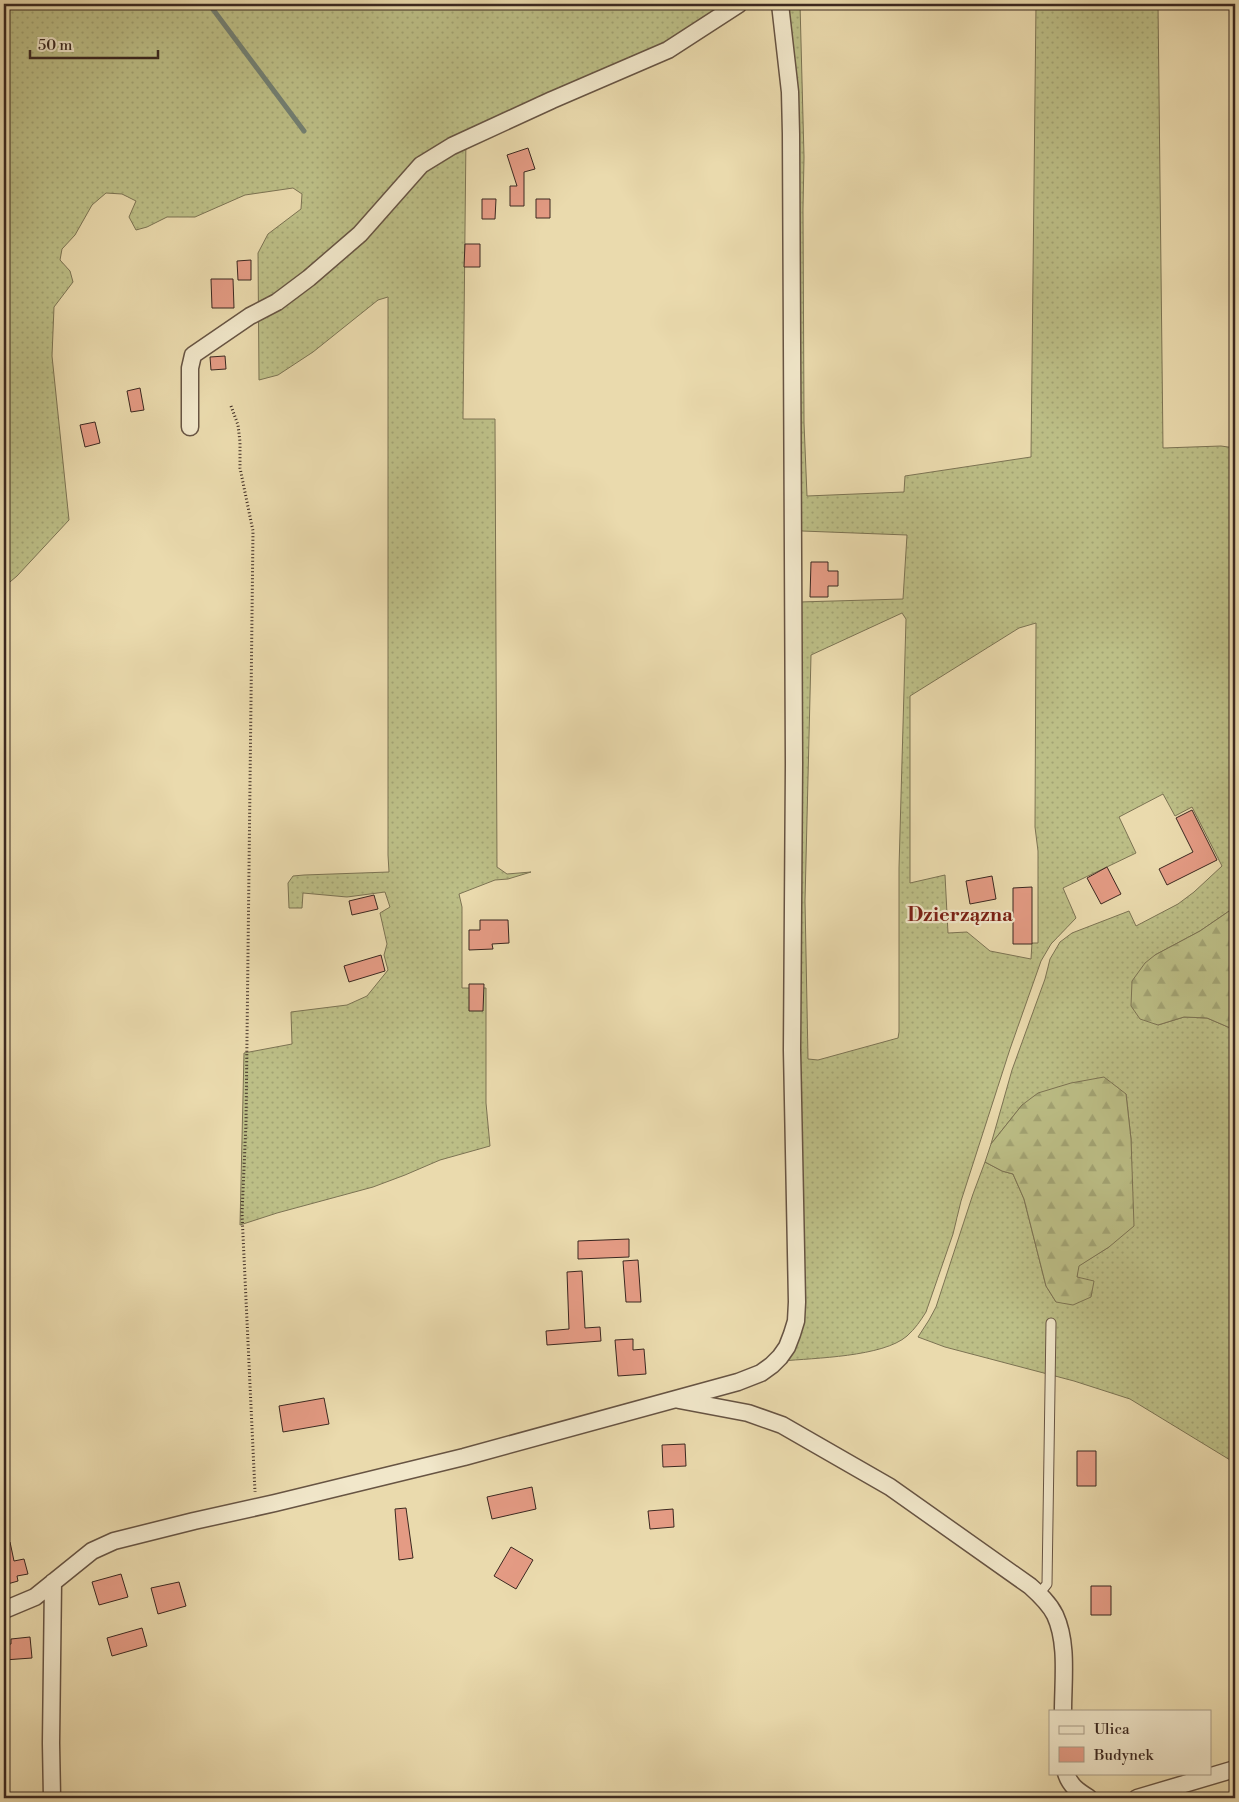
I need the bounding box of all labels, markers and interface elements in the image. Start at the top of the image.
scale bar [30,28,158,60]
text: 50 m [38,36,72,55]
district label: Dzierzązna [907,903,1013,928]
legend [1049,1710,1212,1774]
text: Ulica [1094,1720,1130,1739]
text: Budynek [1093,1746,1155,1765]

